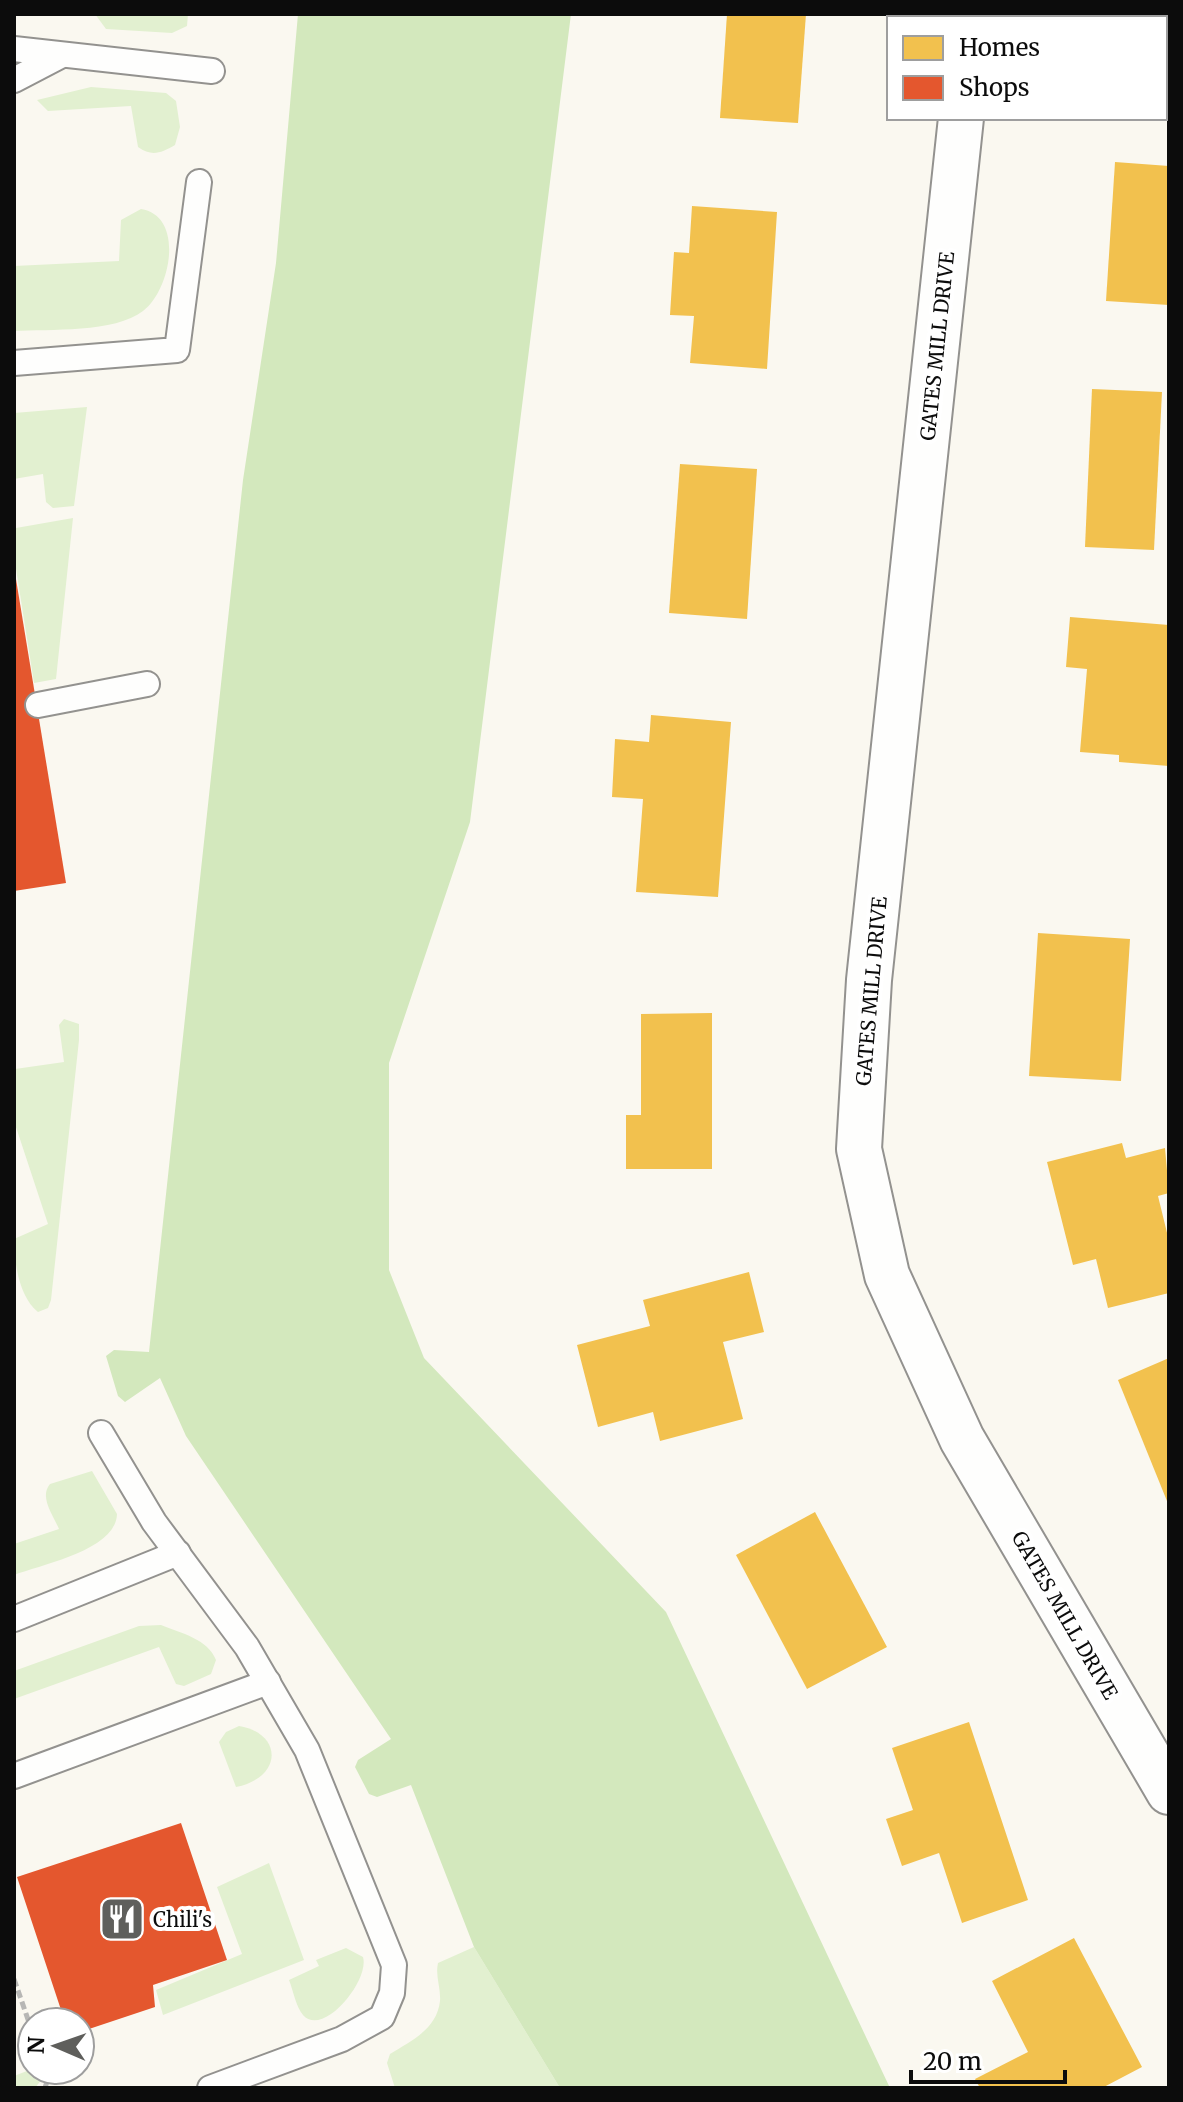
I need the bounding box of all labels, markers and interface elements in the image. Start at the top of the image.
legend [887,16,1167,120]
text: Homes [959,32,1040,63]
text: Shops [959,72,1030,103]
street label: GATES MILL DRIVE [915,250,959,442]
street label: GATES MILL DRIVE [850,895,892,1087]
street label: GATES MILL DRIVE [1007,1526,1123,1704]
restaurant icon: Chili's [98,1895,146,1943]
place label: Chili's [153,1907,212,1932]
north arrow [16,2006,96,2086]
scale bar [911,2034,1065,2084]
text: N [22,2036,50,2054]
text: 20 m [923,2046,982,2077]

